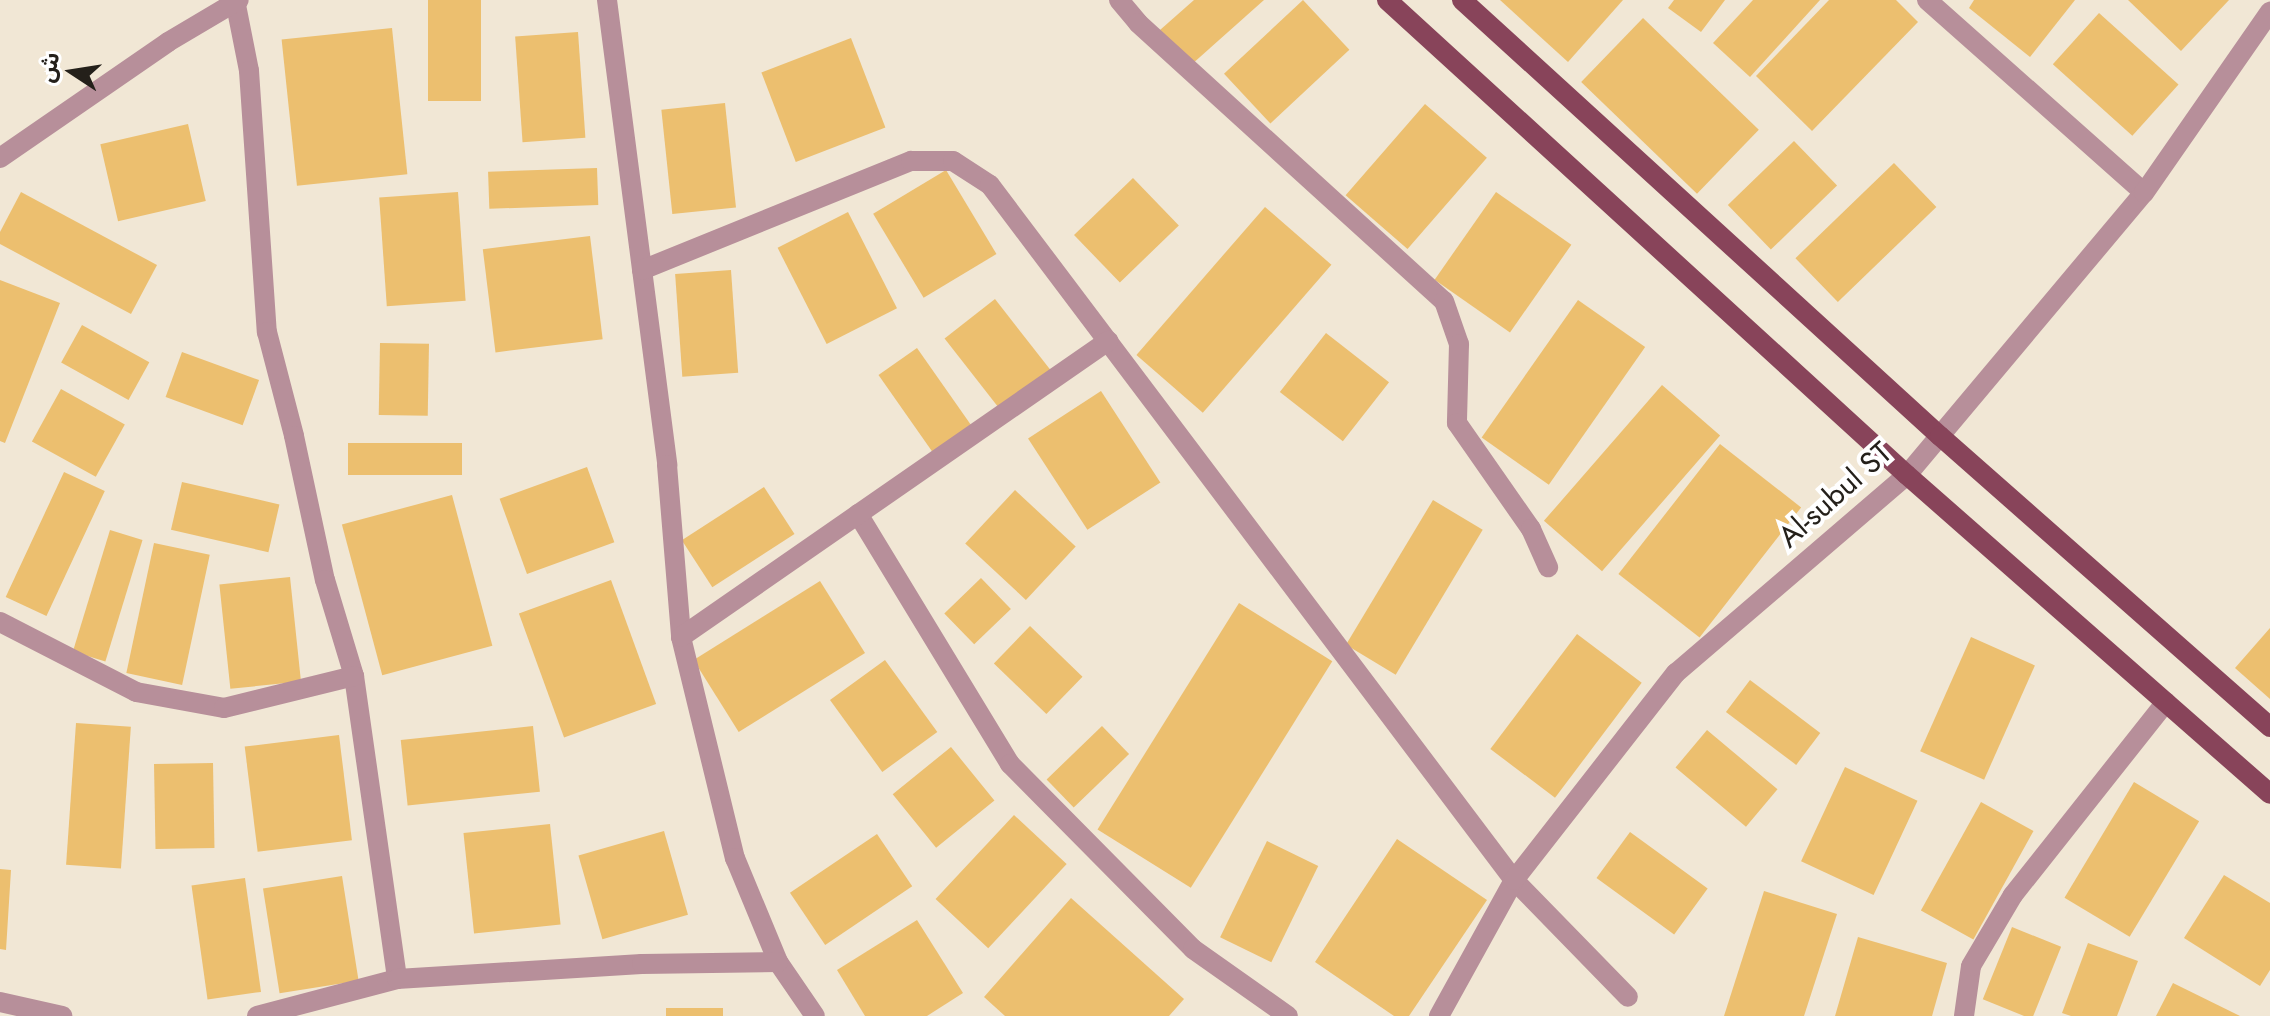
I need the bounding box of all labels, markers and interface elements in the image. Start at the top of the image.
north arrow [32,32,112,112]
text: ش [30,49,67,85]
street label: Al-subul ST [1771,435,1899,555]

